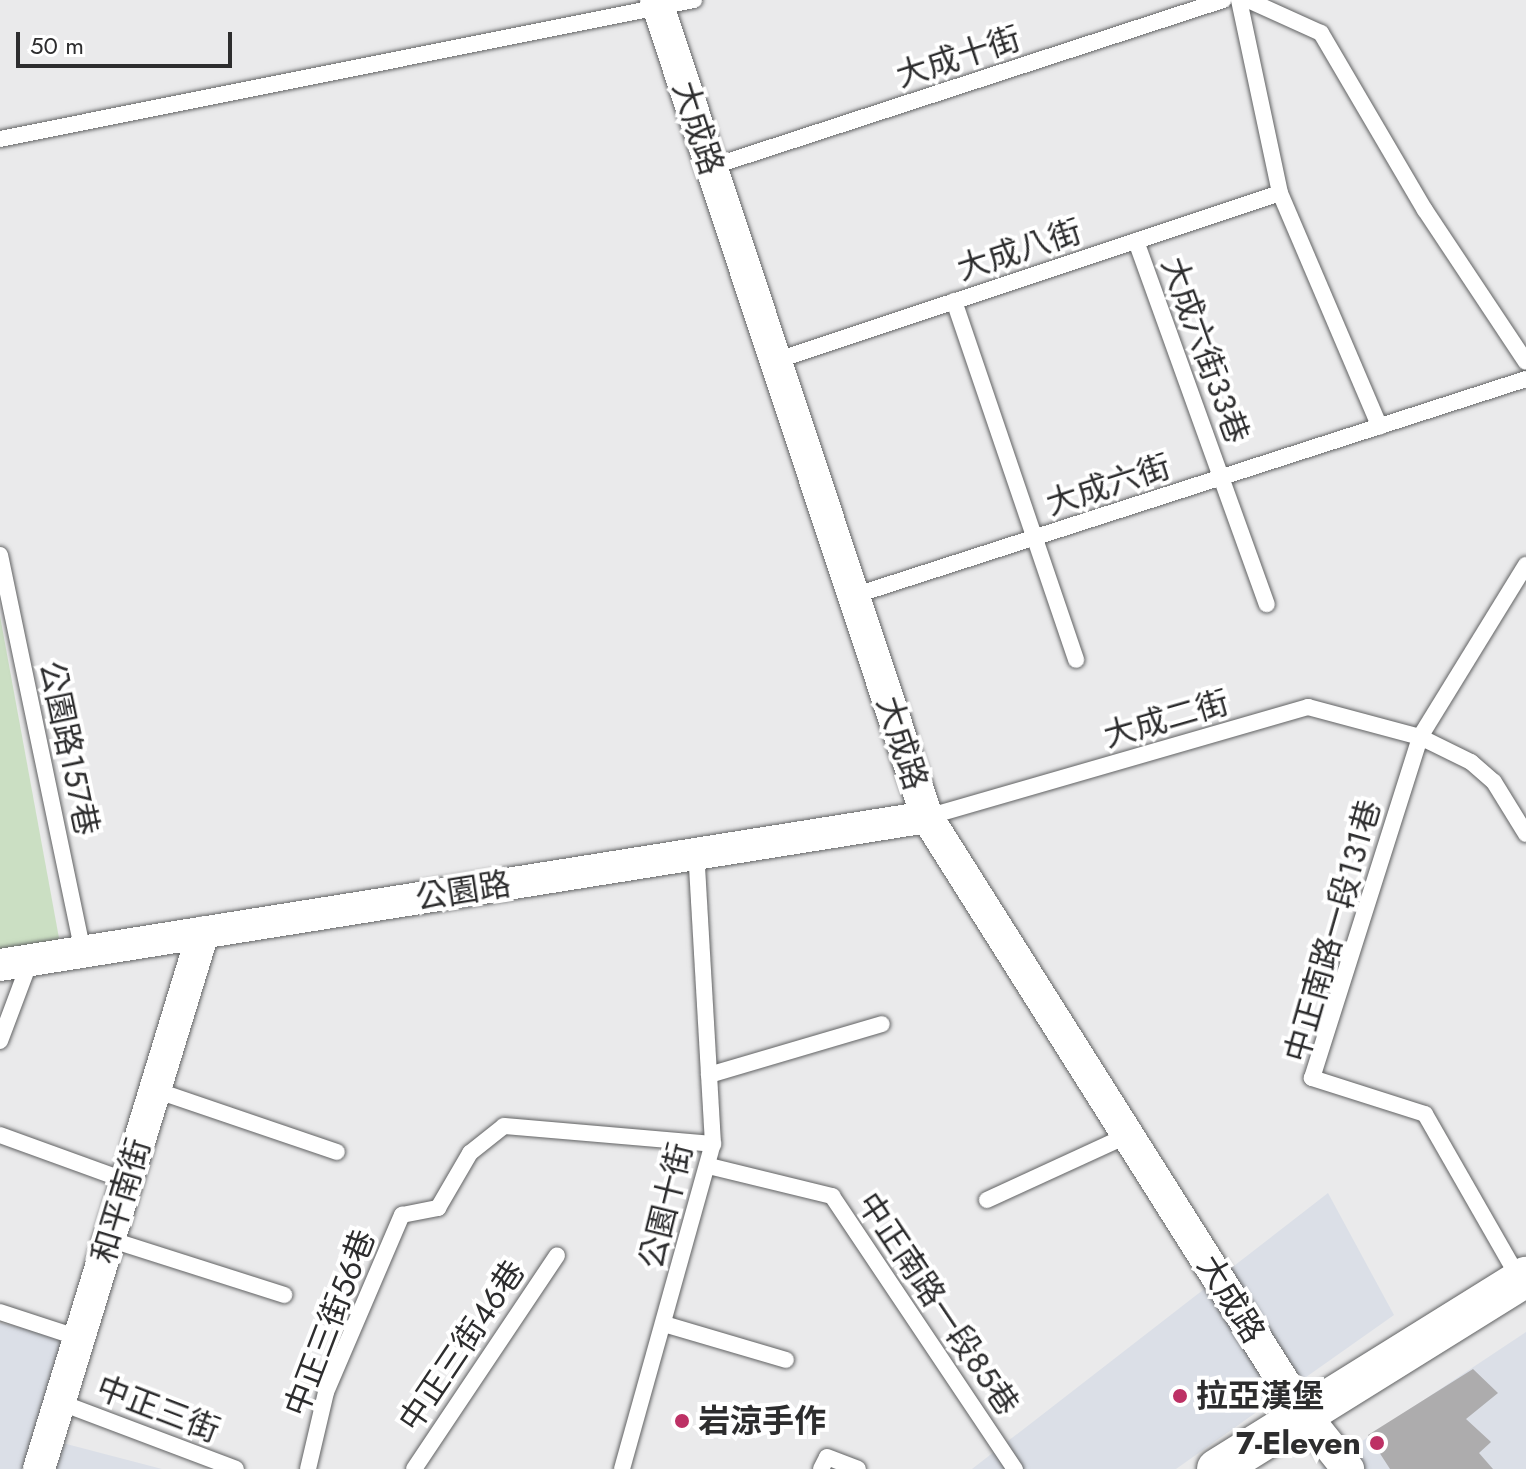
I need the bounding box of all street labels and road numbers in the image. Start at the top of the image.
street label: 大成十街 [891,19,1025,95]
street label: 大成路 [665,76,731,180]
street label: 大成八街 [952,212,1086,288]
street label: 大成六街33巷 [1154,252,1256,448]
street label: 大成六街 [1041,447,1175,523]
street label: 公園路157巷 [32,657,106,839]
street label: 大成二街 [1099,683,1233,755]
street label: 大成路 [869,691,935,795]
street label: 中正南路一段131巷 [1277,796,1389,1066]
street label: 公園路 [413,865,513,917]
street label: 和平南街 [84,1134,158,1268]
street label: 公園十街 [632,1139,700,1273]
street label: 中正南路一段85巷 [850,1186,1026,1422]
street label: 中正三街56巷 [277,1224,383,1422]
street label: 大成路 [1189,1248,1273,1350]
street label: 中正三街46巷 [391,1254,533,1438]
street label: 中正三街 [91,1368,225,1450]

